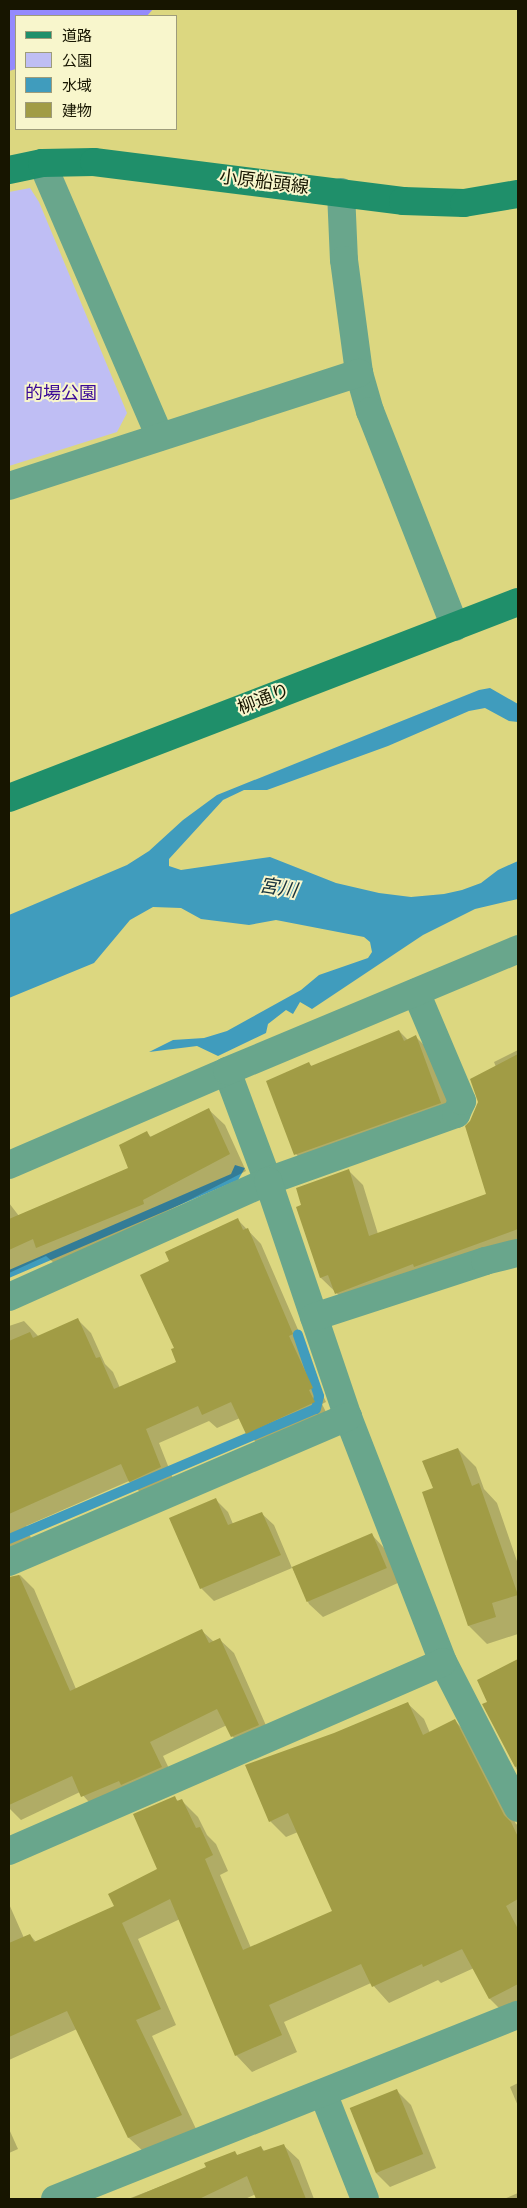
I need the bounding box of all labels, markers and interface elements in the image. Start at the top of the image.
legend [15,15,178,130]
text: 道路 [62,27,92,46]
text: 公園 [62,52,92,71]
text: 水域 [62,77,92,96]
text: 建物 [62,102,92,121]
street label: 小原船頭線 [218,167,310,199]
park label: 的場公園 [25,383,97,405]
street label: 柳通り [235,680,293,720]
water label: 宮川 [257,875,299,903]

